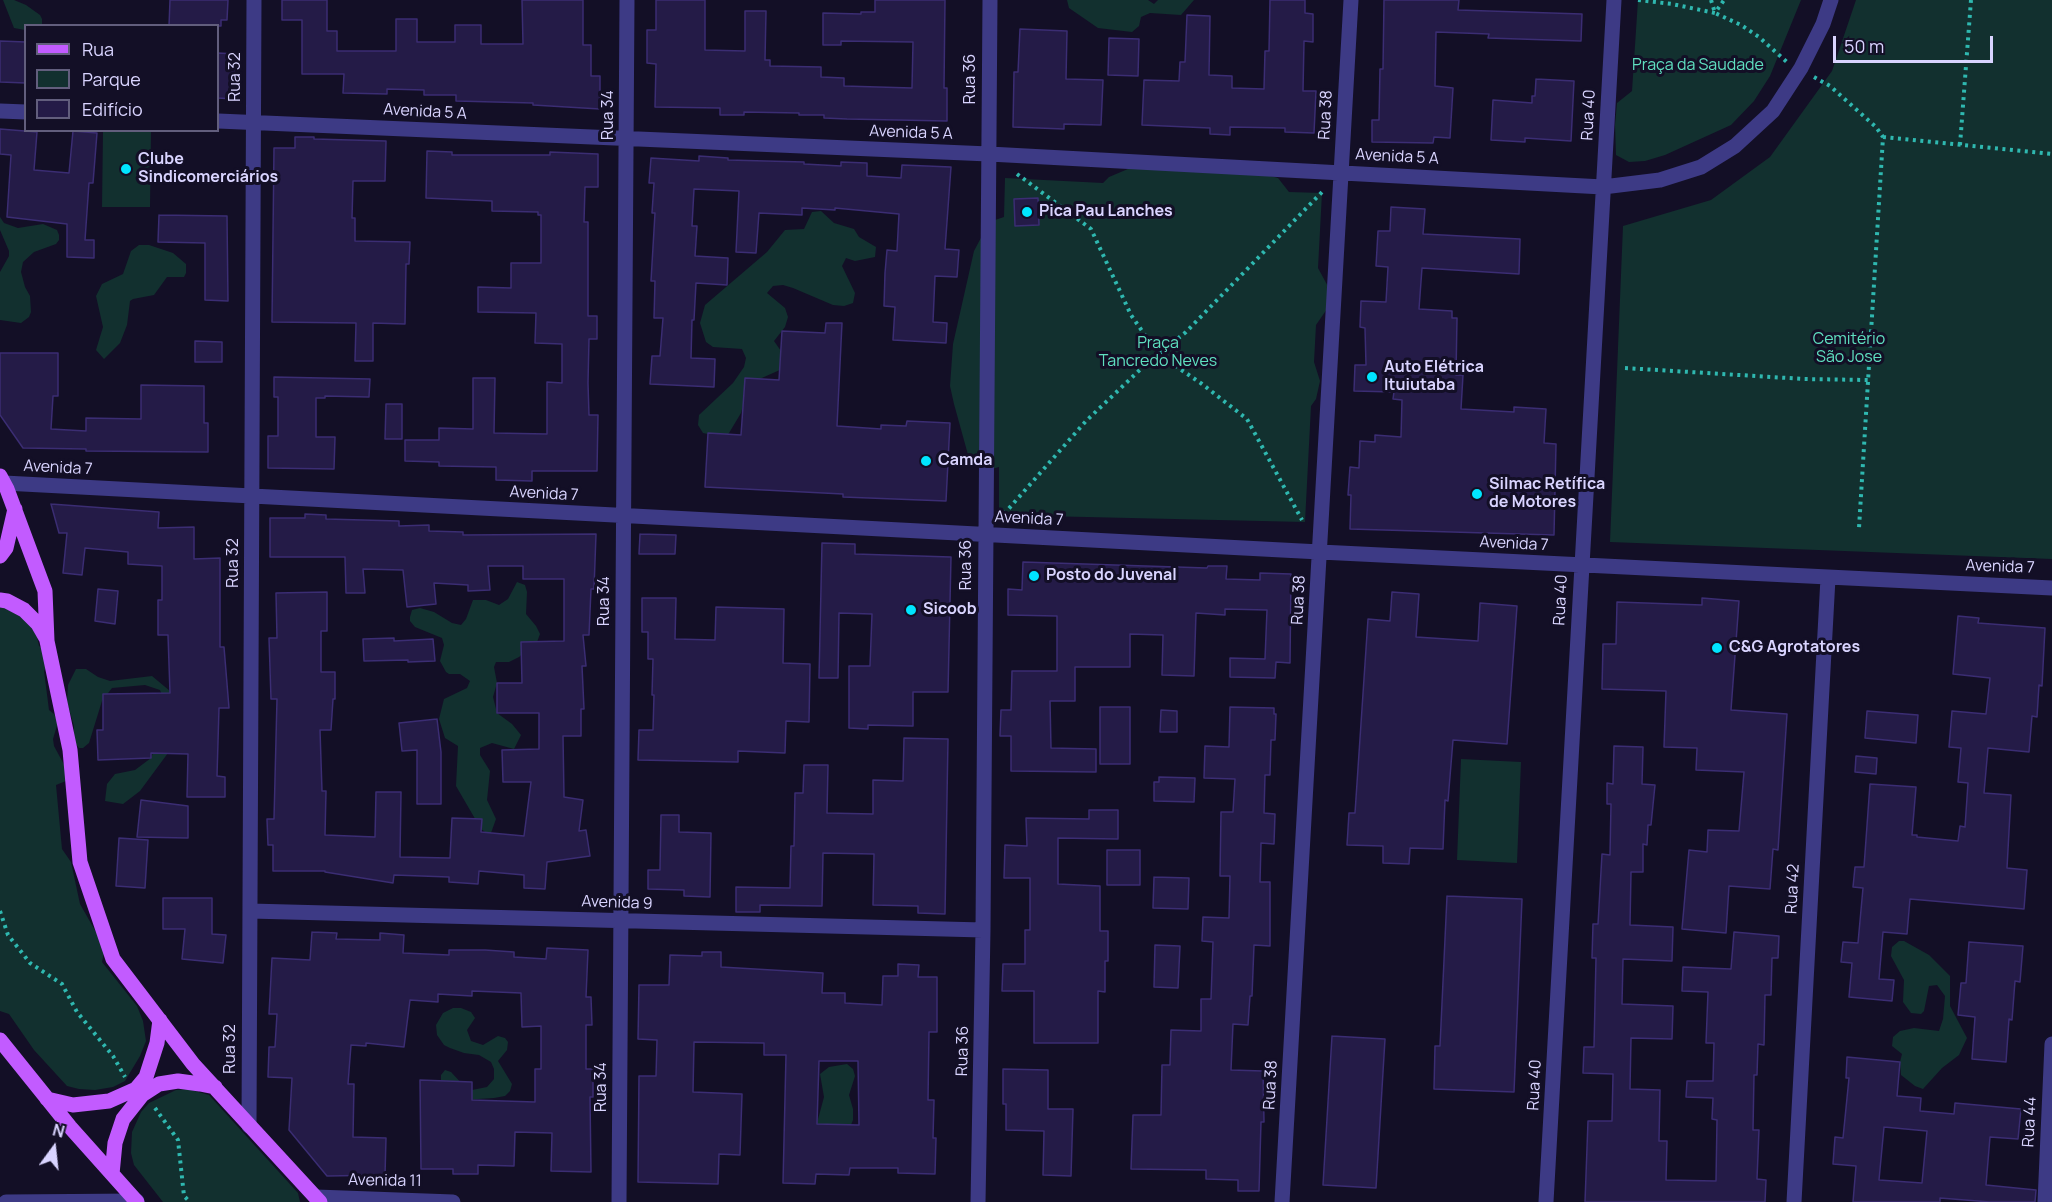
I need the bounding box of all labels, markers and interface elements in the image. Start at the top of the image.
legend [24,24,219,132]
scale bar [1836,24,1996,62]
text: 50 m [1844,34,1884,58]
text: Rua [82,37,114,61]
street label: Rua 32 [226,52,246,102]
street label: Rua 36 [961,54,981,104]
park label: Praça da Saudade [1632,56,1764,76]
text: Parque [82,67,141,91]
street label: Rua 40 [1578,89,1600,141]
street label: Rua 34 [599,90,619,140]
street label: Rua 38 [1315,90,1337,140]
text: Edifício [82,97,143,121]
street label: Avenida 5 A [383,100,467,124]
street label: Avenida 5 A [869,122,953,144]
street label: Avenida 5 A [1355,145,1439,169]
place label: Clube Sindicomerciários [138,150,278,188]
marker: Clube Sindicomerciários [119,162,133,176]
place label: Pica Pau Lanches [1039,202,1173,222]
marker: Pica Pau Lanches [1020,205,1034,219]
park label: Cemitério São Jose [1813,330,1885,368]
park label: Praça Tancredo Neves [1099,334,1217,372]
place label: Auto Elétrica Ituiutaba [1384,358,1484,396]
marker: Auto Elétrica Ituiutaba [1365,370,1379,384]
place label: Camda [938,451,992,471]
marker: Camda [919,454,933,468]
street label: Avenida 7 [23,457,93,479]
place label: Silmac Retífica de Motores [1489,475,1605,513]
street label: Avenida 7 [509,483,579,505]
marker: Silmac Retífica de Motores [1470,487,1484,501]
street label: Avenida 7 [994,508,1064,530]
street label: Avenida 7 [1479,533,1549,555]
street label: Rua 32 [224,538,244,588]
street label: Rua 36 [957,540,977,590]
street label: Avenida 7 [1965,556,2035,578]
place label: Posto do Juvenal [1046,566,1177,586]
marker: Posto do Juvenal [1027,569,1041,583]
street label: Rua 40 [1550,574,1572,626]
street label: Rua 38 [1288,575,1310,625]
street label: Rua 34 [595,576,615,626]
place label: Sicoob [923,600,977,620]
marker: Sicoob [904,603,918,617]
place label: C&G Agrotatores [1729,638,1860,658]
marker: C&G Agrotatores [1710,641,1724,655]
street label: Rua 42 [1782,863,1804,915]
street label: Avenida 9 [581,892,653,914]
street label: Rua 32 [221,1024,241,1074]
street label: Rua 36 [953,1026,973,1076]
street label: Rua 40 [1524,1059,1546,1111]
street label: Rua 38 [1260,1060,1282,1110]
street label: Rua 34 [592,1062,612,1112]
street label: Rua 44 [2019,1096,2041,1148]
north arrow [24,1118,84,1178]
text: N [50,1119,67,1143]
street label: Avenida 11 [348,1171,422,1191]

